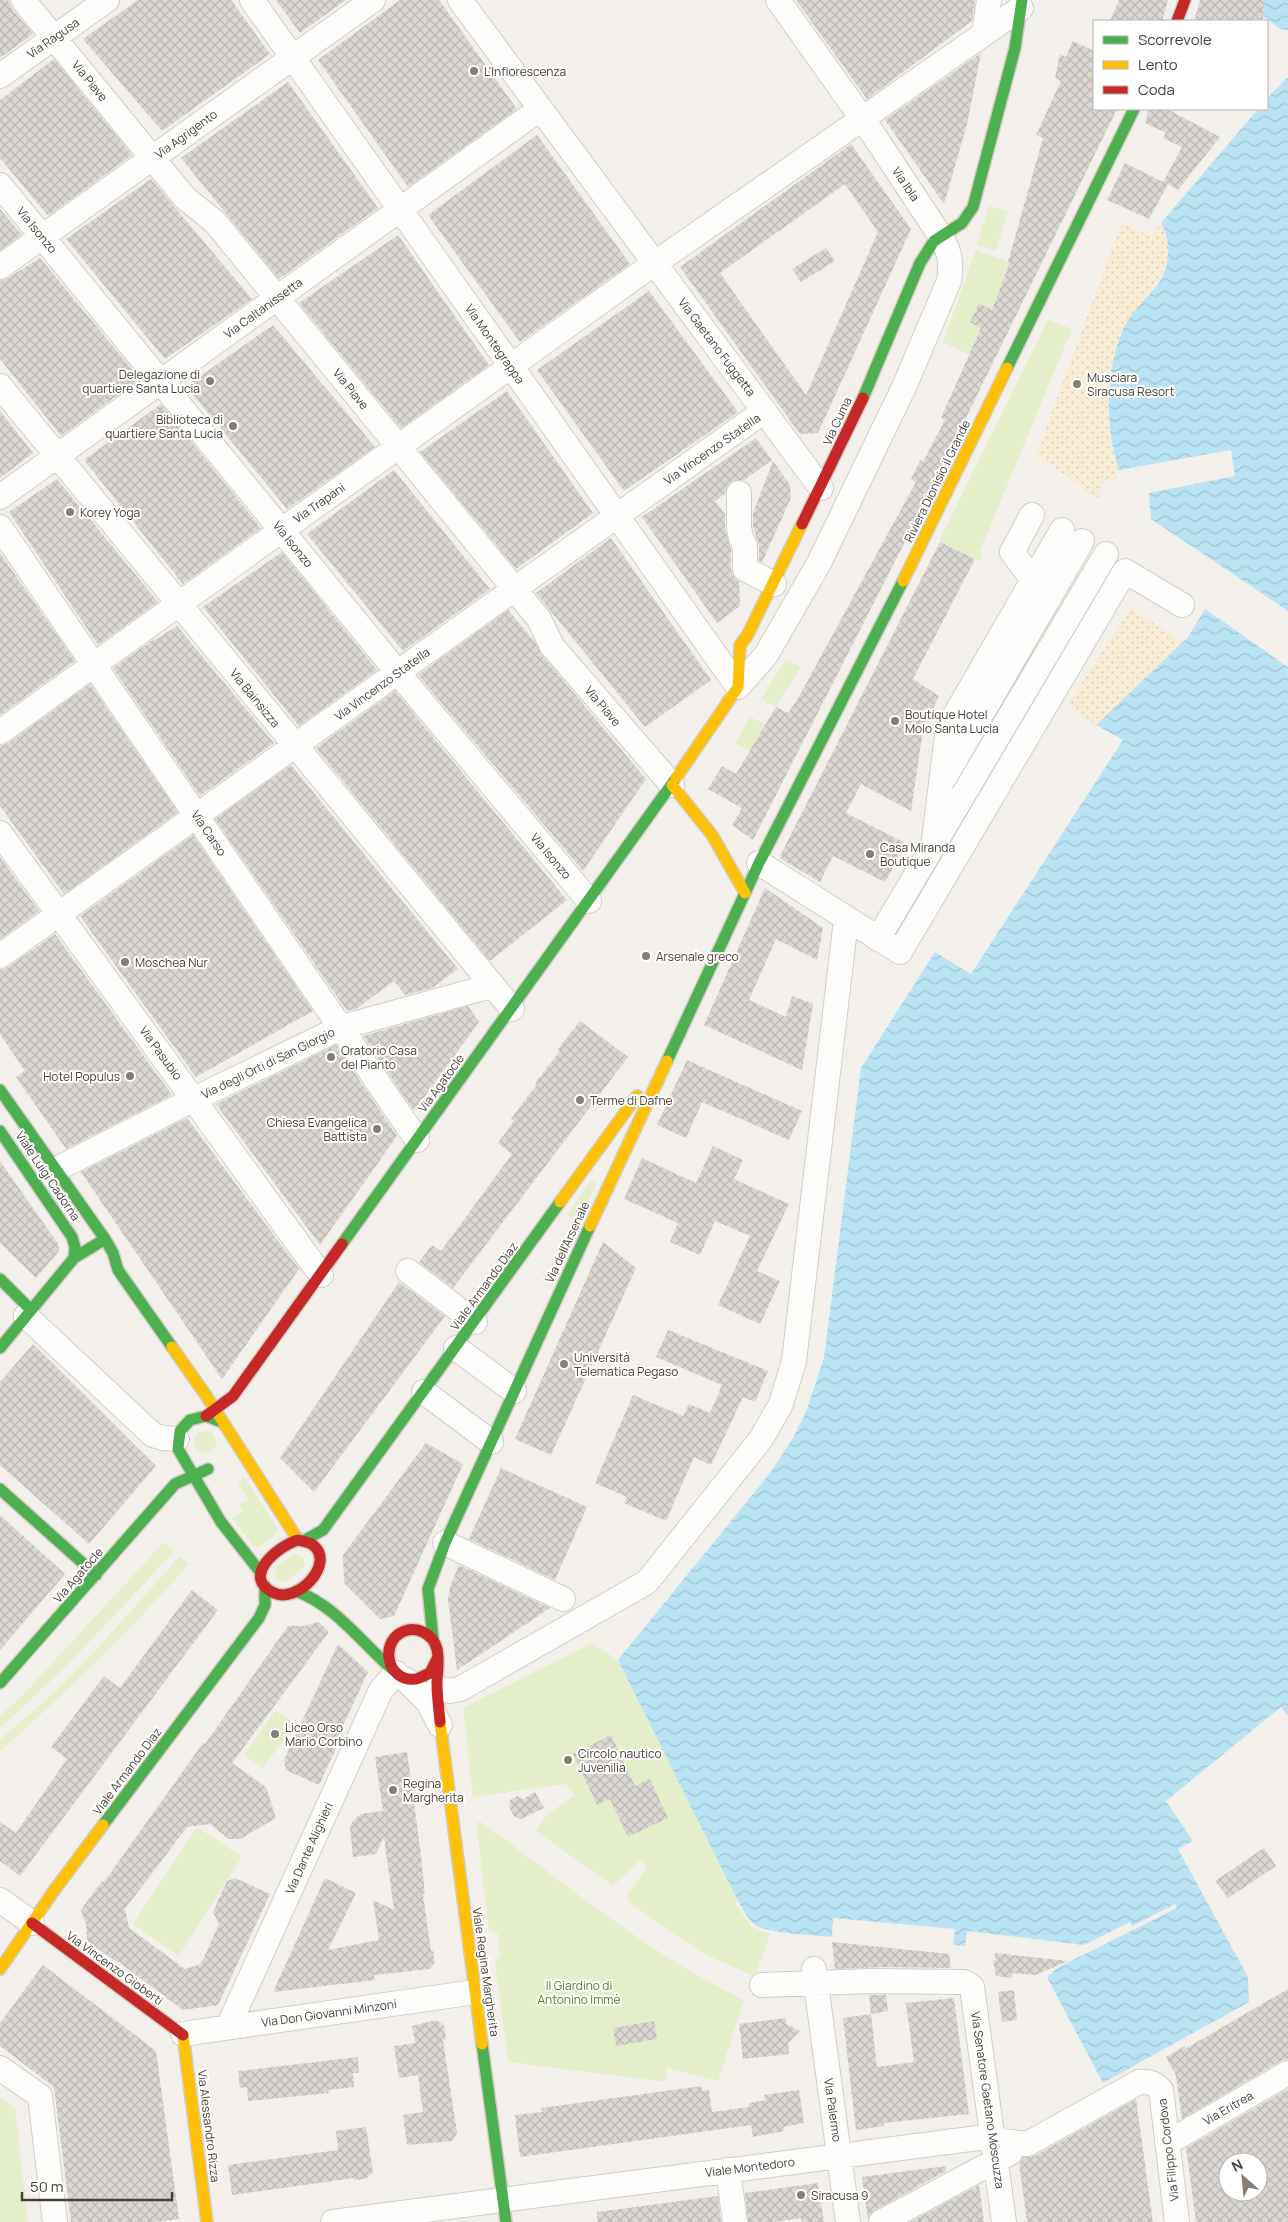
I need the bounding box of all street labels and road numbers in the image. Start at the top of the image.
street label: Via Ragusa [23,14,83,62]
street label: Via Piave [68,57,112,105]
street label: Via Agrigento [151,106,221,162]
street label: Via Ibla [888,163,924,205]
street label: Via Isonzo [13,203,61,257]
street label: Via Caltanissetta [220,274,306,342]
street label: Via Gaetano Fuggetta [674,294,760,400]
street label: Via Montegrappa [461,301,529,387]
street label: Via Piave [329,365,373,413]
street label: Via Cuma [818,394,856,448]
street label: Via Vincenzo Statella [660,409,764,489]
street label: Riviera Dionisio il Grande [900,417,974,545]
street label: Via Trapani [290,479,348,527]
street label: Via Isonzo [269,517,317,571]
street label: Via Vincenzo Statella [331,644,433,724]
street label: Via Bainsizza [226,665,284,731]
street label: Via Piave [581,682,625,730]
street label: Via Carso [188,807,230,859]
street label: Via Isonzo [527,829,575,883]
street label: Via Pasubio [136,1023,186,1083]
street label: Via degli Orti di San Giorgio [198,1023,338,1103]
street label: Via Agatocle [414,1050,468,1116]
street label: Viale Luigi Cadorna [12,1128,84,1224]
street label: Via dell'Arsenale [541,1199,593,1285]
street label: Viale Armando Diaz [446,1239,522,1333]
street label: Via Agatocle [49,1544,107,1606]
street label: Viale Armando Diaz [89,1724,165,1818]
street label: Via Dante Alighieri [281,1799,337,1897]
street label: Viale Regina Margherita [469,1906,503,2038]
street label: Via Vincenzo Gioberti [63,1927,167,2009]
street label: Via Don Giovanni Minzoni [260,1995,398,2031]
street label: Via Senatore Gaetano Moscuzza [967,2010,1009,2190]
street label: Via Alessandro Rizza [194,2069,224,2183]
street label: Via Palermo [820,2077,846,2143]
street label: Via Eritrea [1200,2087,1256,2129]
street label: Via Filippo Cordova [1153,2098,1183,2202]
street label: Viale Montedoro [704,2153,796,2181]

